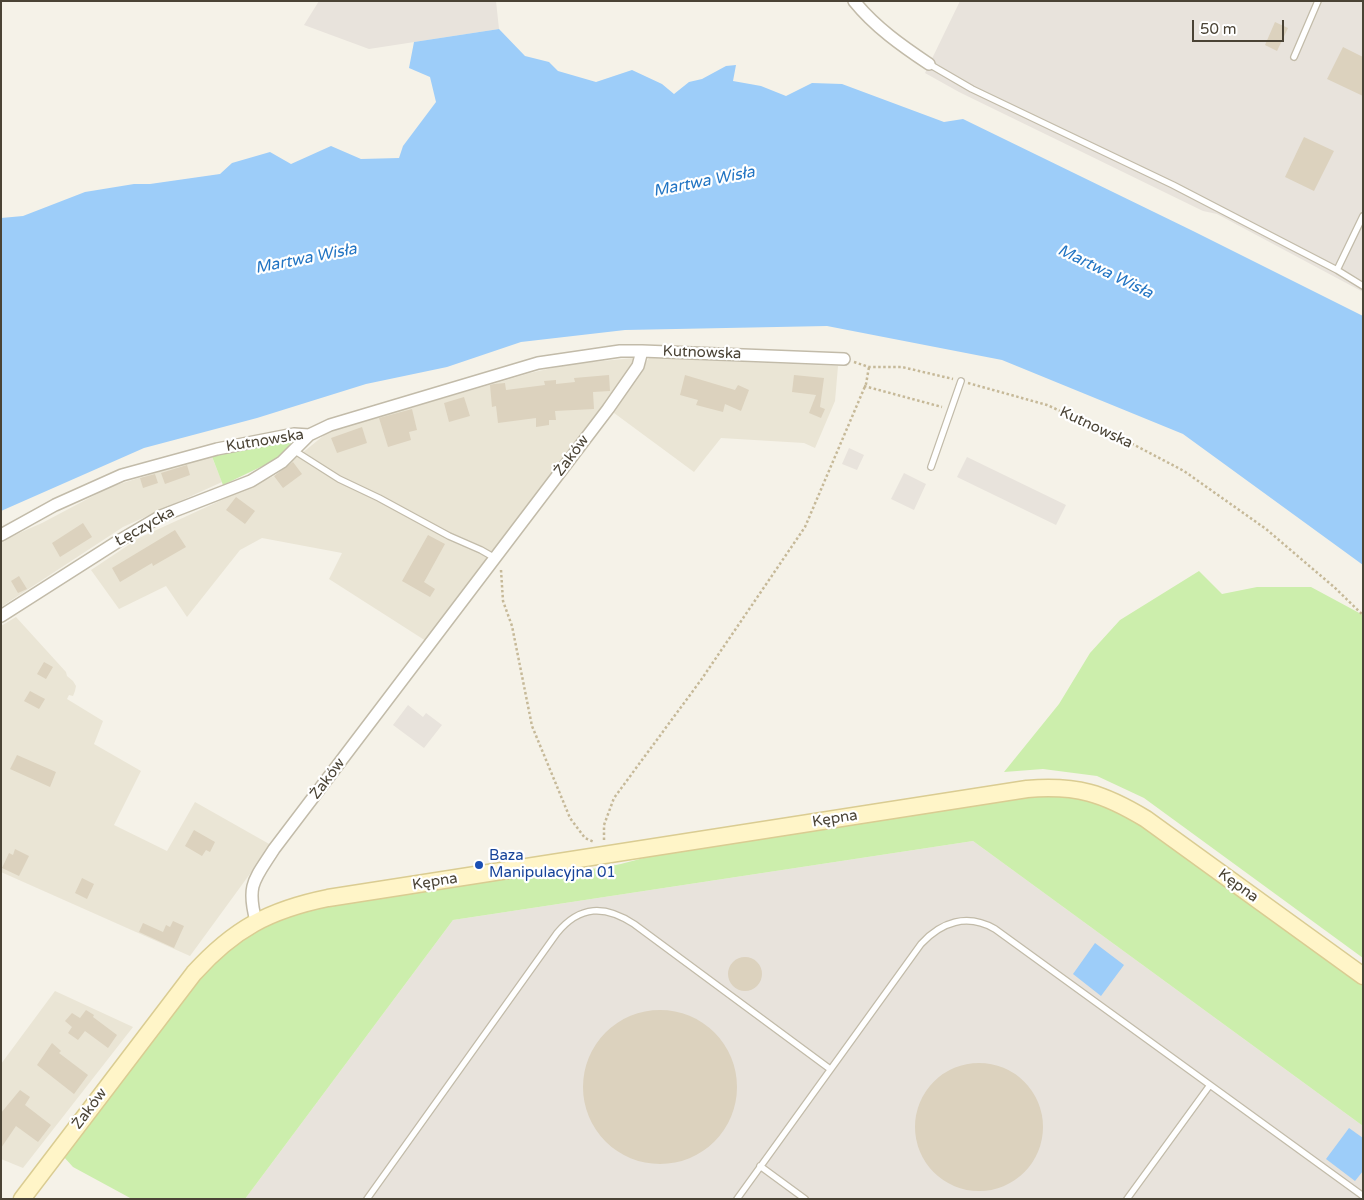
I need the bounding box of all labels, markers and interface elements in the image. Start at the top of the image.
scale bar [1194,10,1286,42]
text: 50 m [1200,20,1237,38]
water label: Martwa Wisła [652,163,756,201]
water label: Martwa Wisła [254,240,358,278]
water label: Martwa Wisła [1054,241,1156,303]
street label: Kutnowska [662,343,742,363]
street label: Kutnowska [1057,403,1135,453]
street label: Kutnowska [225,426,305,456]
street label: Żaków [551,432,593,480]
street label: Łęczycka [112,503,178,551]
street label: Żaków [307,755,349,803]
street label: Kępna [811,807,859,831]
place label: Baza Manipulacyjna 01 [489,847,616,882]
marker: Baza Manipulacyjna 01 [473,859,485,871]
street label: Kępna [1214,865,1262,907]
street label: Kępna [411,870,459,894]
street label: Żaków [69,1085,111,1133]

